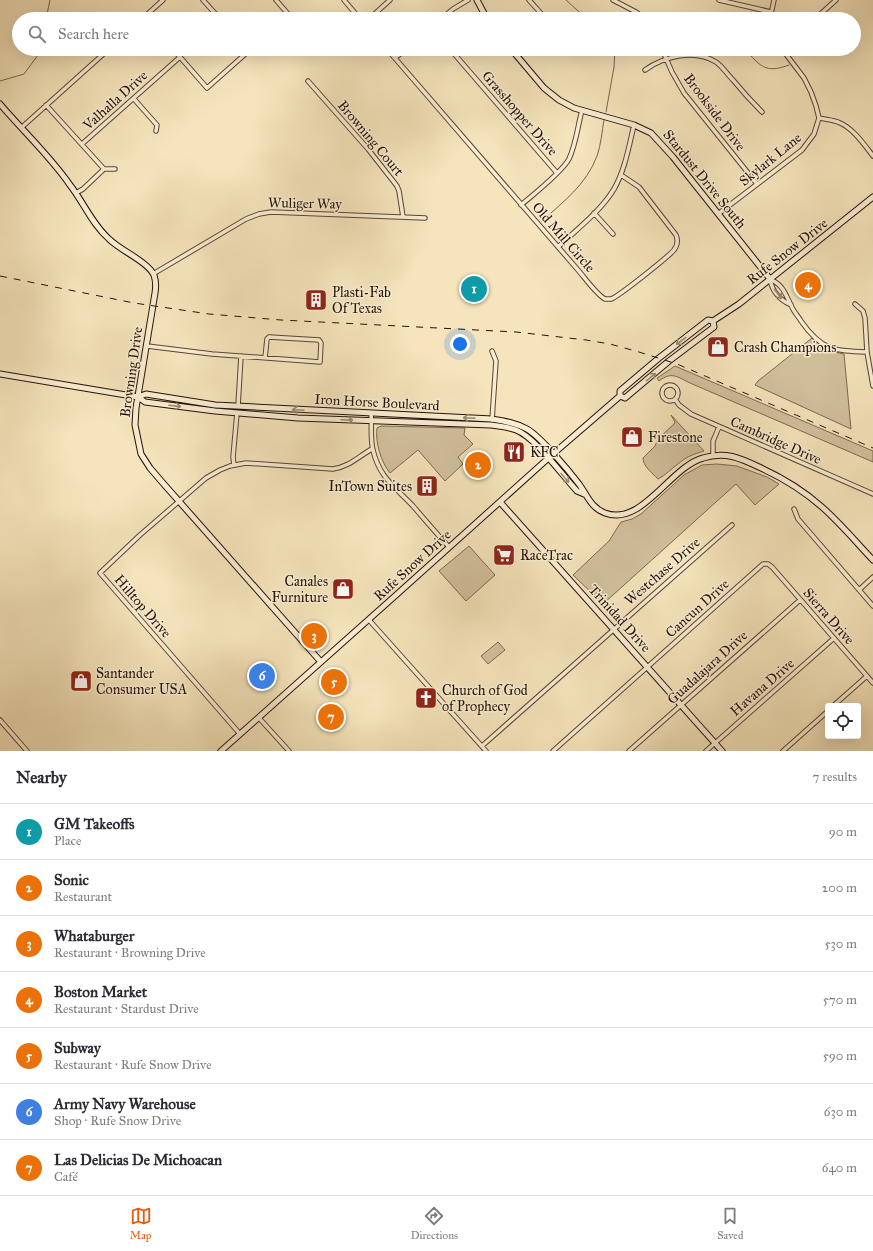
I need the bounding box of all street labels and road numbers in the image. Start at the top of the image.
street label: Valhalla Drive [79,67,151,134]
street label: Grasshopper Drive [478,67,561,159]
street label: Brookside Drive [680,70,749,154]
street label: Browning Court [334,97,407,180]
street label: Stardust Drive South [659,126,750,232]
street label: Skylark Lane [736,129,805,190]
street label: Wuliger Way [268,194,342,213]
street label: Old Mill Circle [529,199,599,276]
street label: Rufe Snow Drive [743,214,831,288]
street label: Browning Drive [117,325,146,419]
street label: Iron Horse Boulevard [314,391,440,414]
street label: Cambridge Drive [728,413,824,468]
street label: Rufe Snow Drive [370,526,455,604]
street label: Westchase Drive [621,534,704,609]
street label: Hilltop Drive [111,571,175,641]
street label: Cancun Drive [662,575,733,641]
street label: Trinidad Drive [585,581,655,656]
street label: Sierra Drive [799,585,858,648]
street label: Guadalajara Drive [664,627,751,708]
street label: Havana Drive [727,655,798,720]

